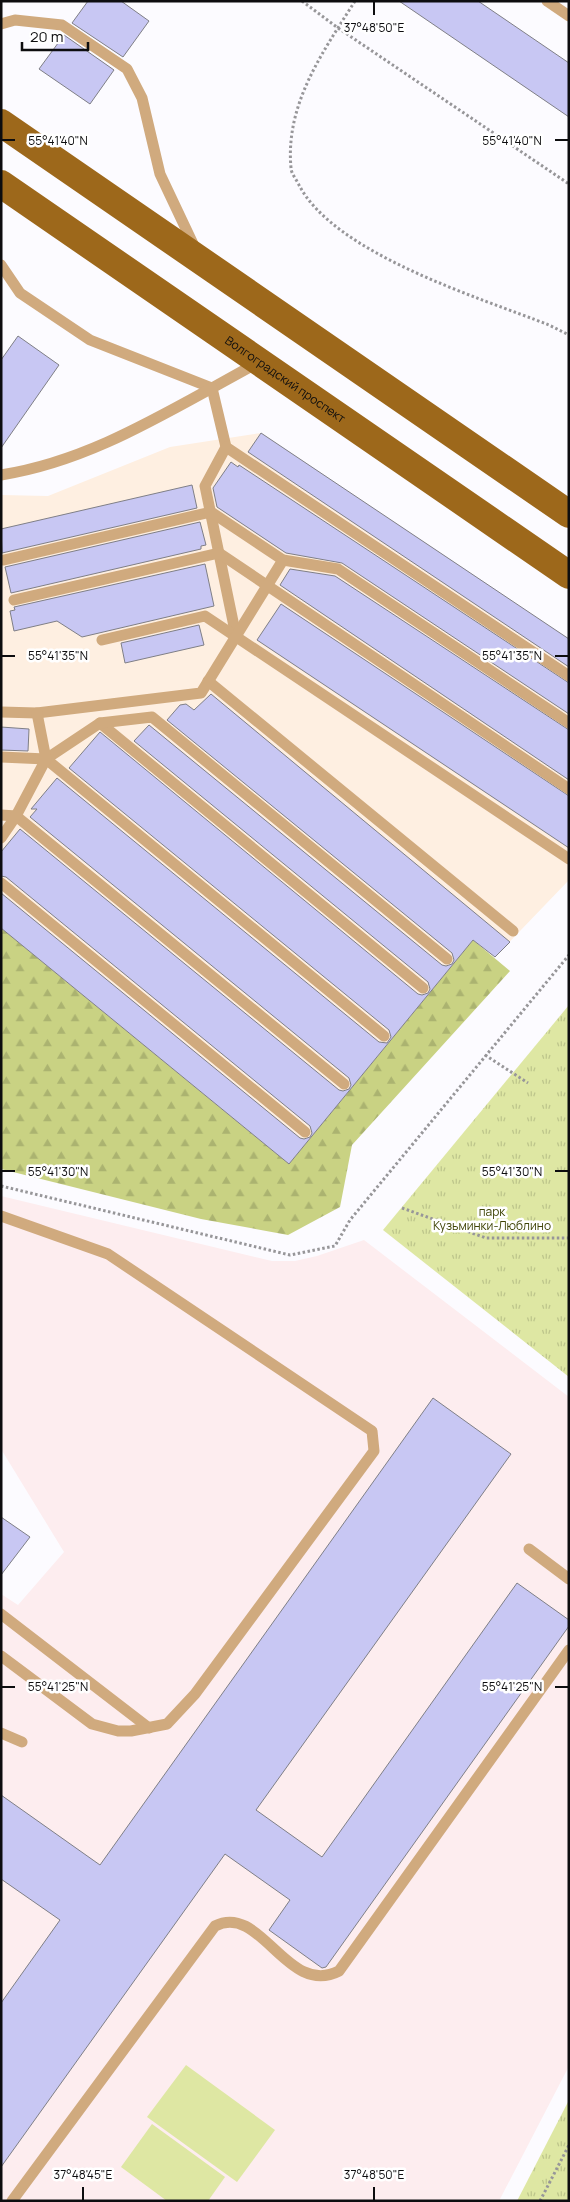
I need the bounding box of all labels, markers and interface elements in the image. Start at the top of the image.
text: 37°48'50"E [344,19,404,36]
scale bar [22,20,89,52]
text: 20 m [30,26,63,47]
text: 55°41'40"N [28,132,88,149]
text: 55°41'40"N [482,132,542,149]
street label: Волгоградский проспект [222,332,349,427]
text: 55°41'35"N [28,647,88,664]
text: 55°41'35"N [482,647,542,664]
text: 55°41'30"N [28,1163,88,1180]
text: 55°41'30"N [482,1163,542,1180]
park label: парк Кузьминки-Люблино [433,1203,551,1234]
text: 55°41'25"N [28,1678,88,1695]
text: 55°41'25"N [482,1678,542,1695]
text: 37°48'45"E [54,2166,113,2183]
text: 37°48'50"E [344,2166,404,2183]

